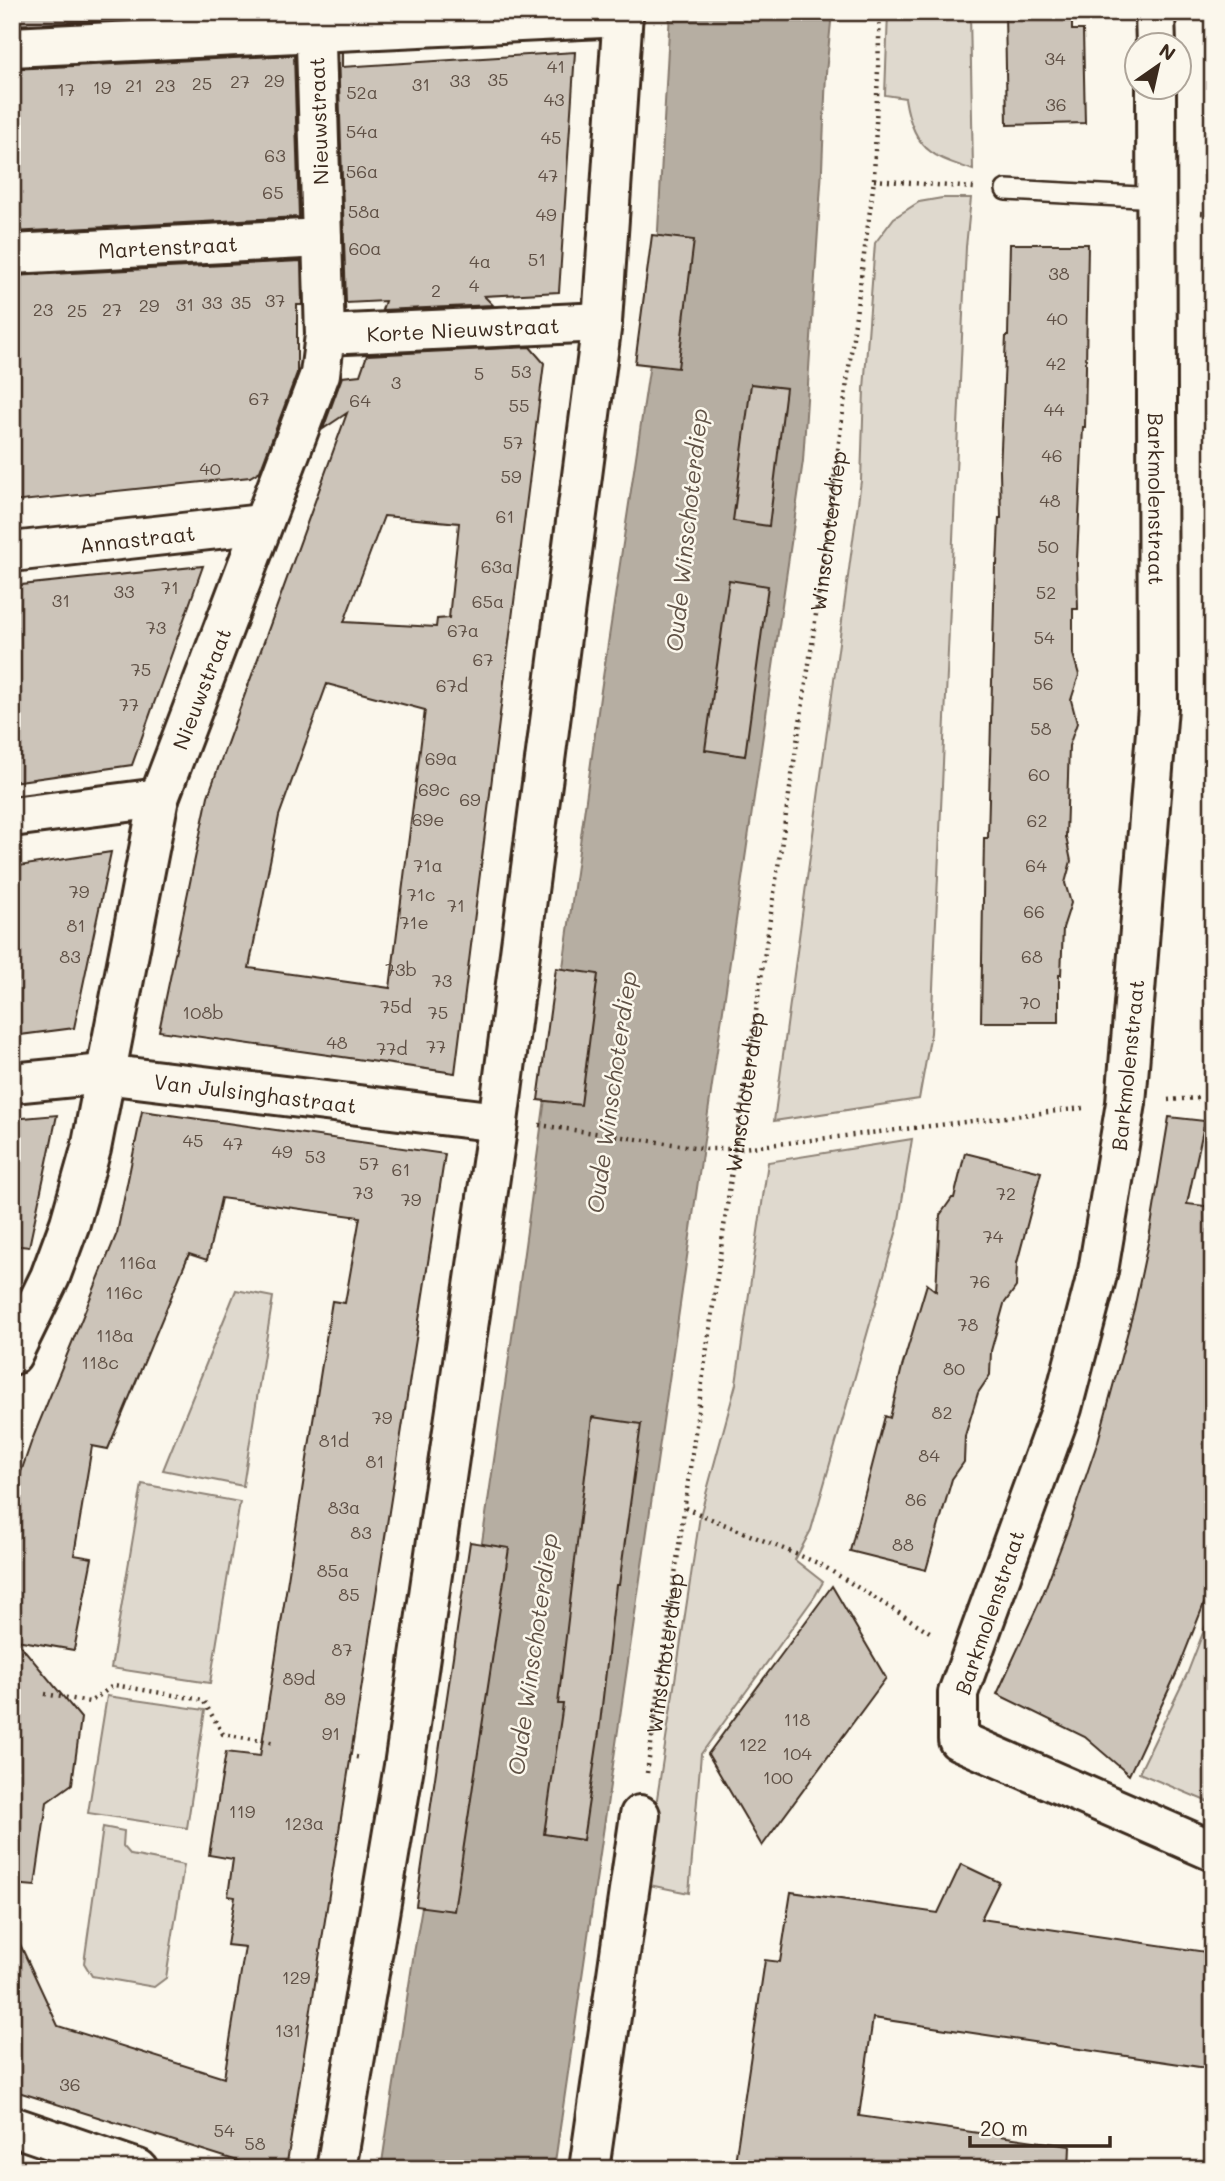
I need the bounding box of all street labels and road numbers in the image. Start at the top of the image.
street label: Nieuwstraat [302,57,334,185]
street label: Martenstraat [97,229,238,263]
street label: Korte Nieuwstraat [366,311,560,347]
street label: Barkmolenstraat [1144,413,1171,585]
street label: Winschoterdiep [803,449,851,613]
street label: Annastraat [78,518,197,558]
street label: Nieuwstraat [165,624,236,753]
street label: Barkmolenstraat [1105,978,1149,1152]
street label: Winschoterdiep [718,1010,769,1174]
street label: Van Julsinghastraat [152,1067,358,1118]
street label: Barkmolenstraat [948,1526,1030,1698]
street label: Winschoterdiep [639,1571,689,1735]

